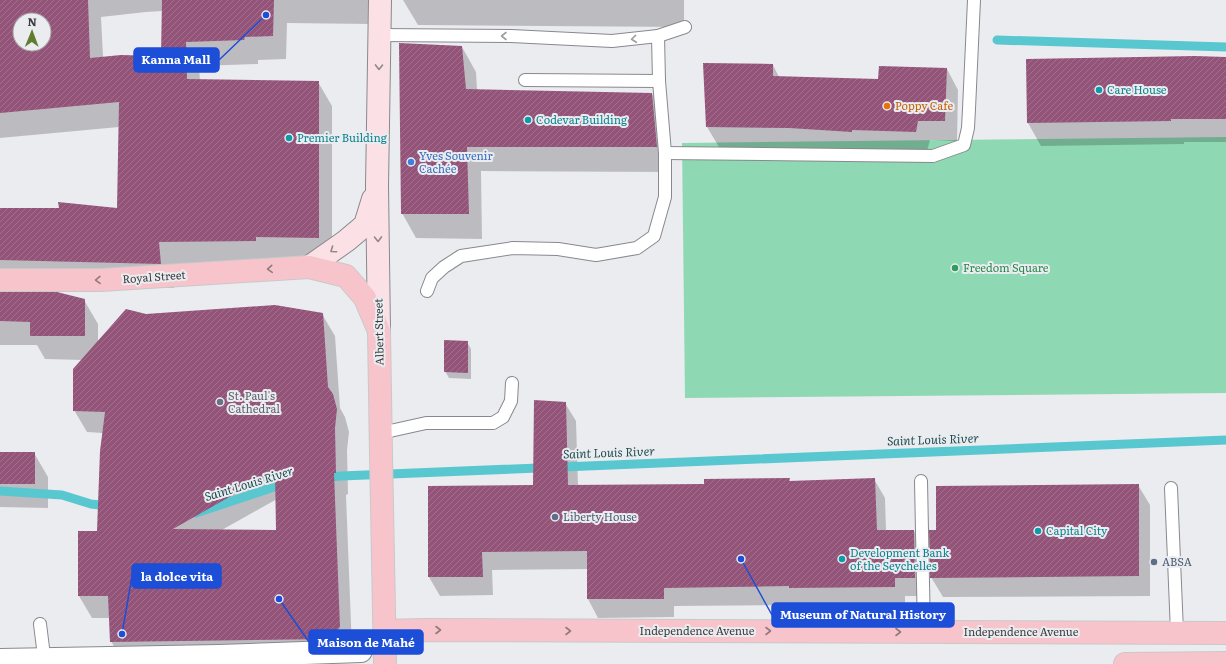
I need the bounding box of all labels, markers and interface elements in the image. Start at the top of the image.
north arrow [12,12,52,52]
text: N [27,13,37,29]
one-way arrow [501,32,507,40]
one-way arrow [631,34,637,43]
callout: Kanna Mall [134,48,219,72]
text: Kanna Mall [141,50,211,68]
one-way arrow [375,64,383,70]
place label: Care House [1107,81,1167,97]
marker: Care House [1094,85,1104,95]
place label: Poppy Cafe [895,97,953,113]
marker: Poppy Cafe [882,101,892,111]
place label: Codevar Building [536,111,628,127]
marker: Codevar Building [523,115,533,125]
place label: Premier Building [297,129,388,145]
marker: Premier Building [284,133,294,143]
place label: Yves Souvenir Cachée [419,147,493,176]
marker: Yves Souvenir Cachée [406,157,416,167]
one-way arrow [374,236,382,242]
one-way arrow [330,245,337,253]
place label: Freedom Square [963,259,1049,275]
marker: Freedom Square [950,263,960,273]
one-way arrow [267,265,273,274]
street label: Royal Street [122,266,187,286]
one-way arrow [95,276,101,284]
street label: Albert Street [369,298,387,366]
place label: St. Paul's Cathedral [228,387,280,416]
marker: St. Paul's Cathedral [215,397,225,407]
water label: Saint Louis River [887,428,980,450]
water label: Saint Louis River [563,441,656,463]
water label: Saint Louis River [202,461,296,505]
place label: Liberty House [563,508,637,524]
marker: Liberty House [550,512,560,522]
place label: Capital City [1046,522,1108,538]
marker: Capital City [1033,526,1043,536]
place label: Development Bank of the Seychelles [850,544,949,573]
place label: ABSA [1162,553,1192,569]
marker: Development Bank of the Seychelles [837,554,847,564]
marker: ABSA [1149,557,1159,567]
callout: la dolce vita [132,564,221,588]
text: la dolce vita [141,567,213,585]
callout: Museum of Natural History [772,603,954,627]
text: Museum of Natural History [780,605,947,623]
street label: Independence Avenue [640,622,755,638]
street label: Independence Avenue [964,623,1079,639]
one-way arrow [435,626,441,634]
one-way arrow [565,627,571,635]
one-way arrow [765,627,771,635]
one-way arrow [895,628,901,636]
callout: Maison de Mahé [309,630,423,654]
text: Maison de Mahé [317,633,415,651]

